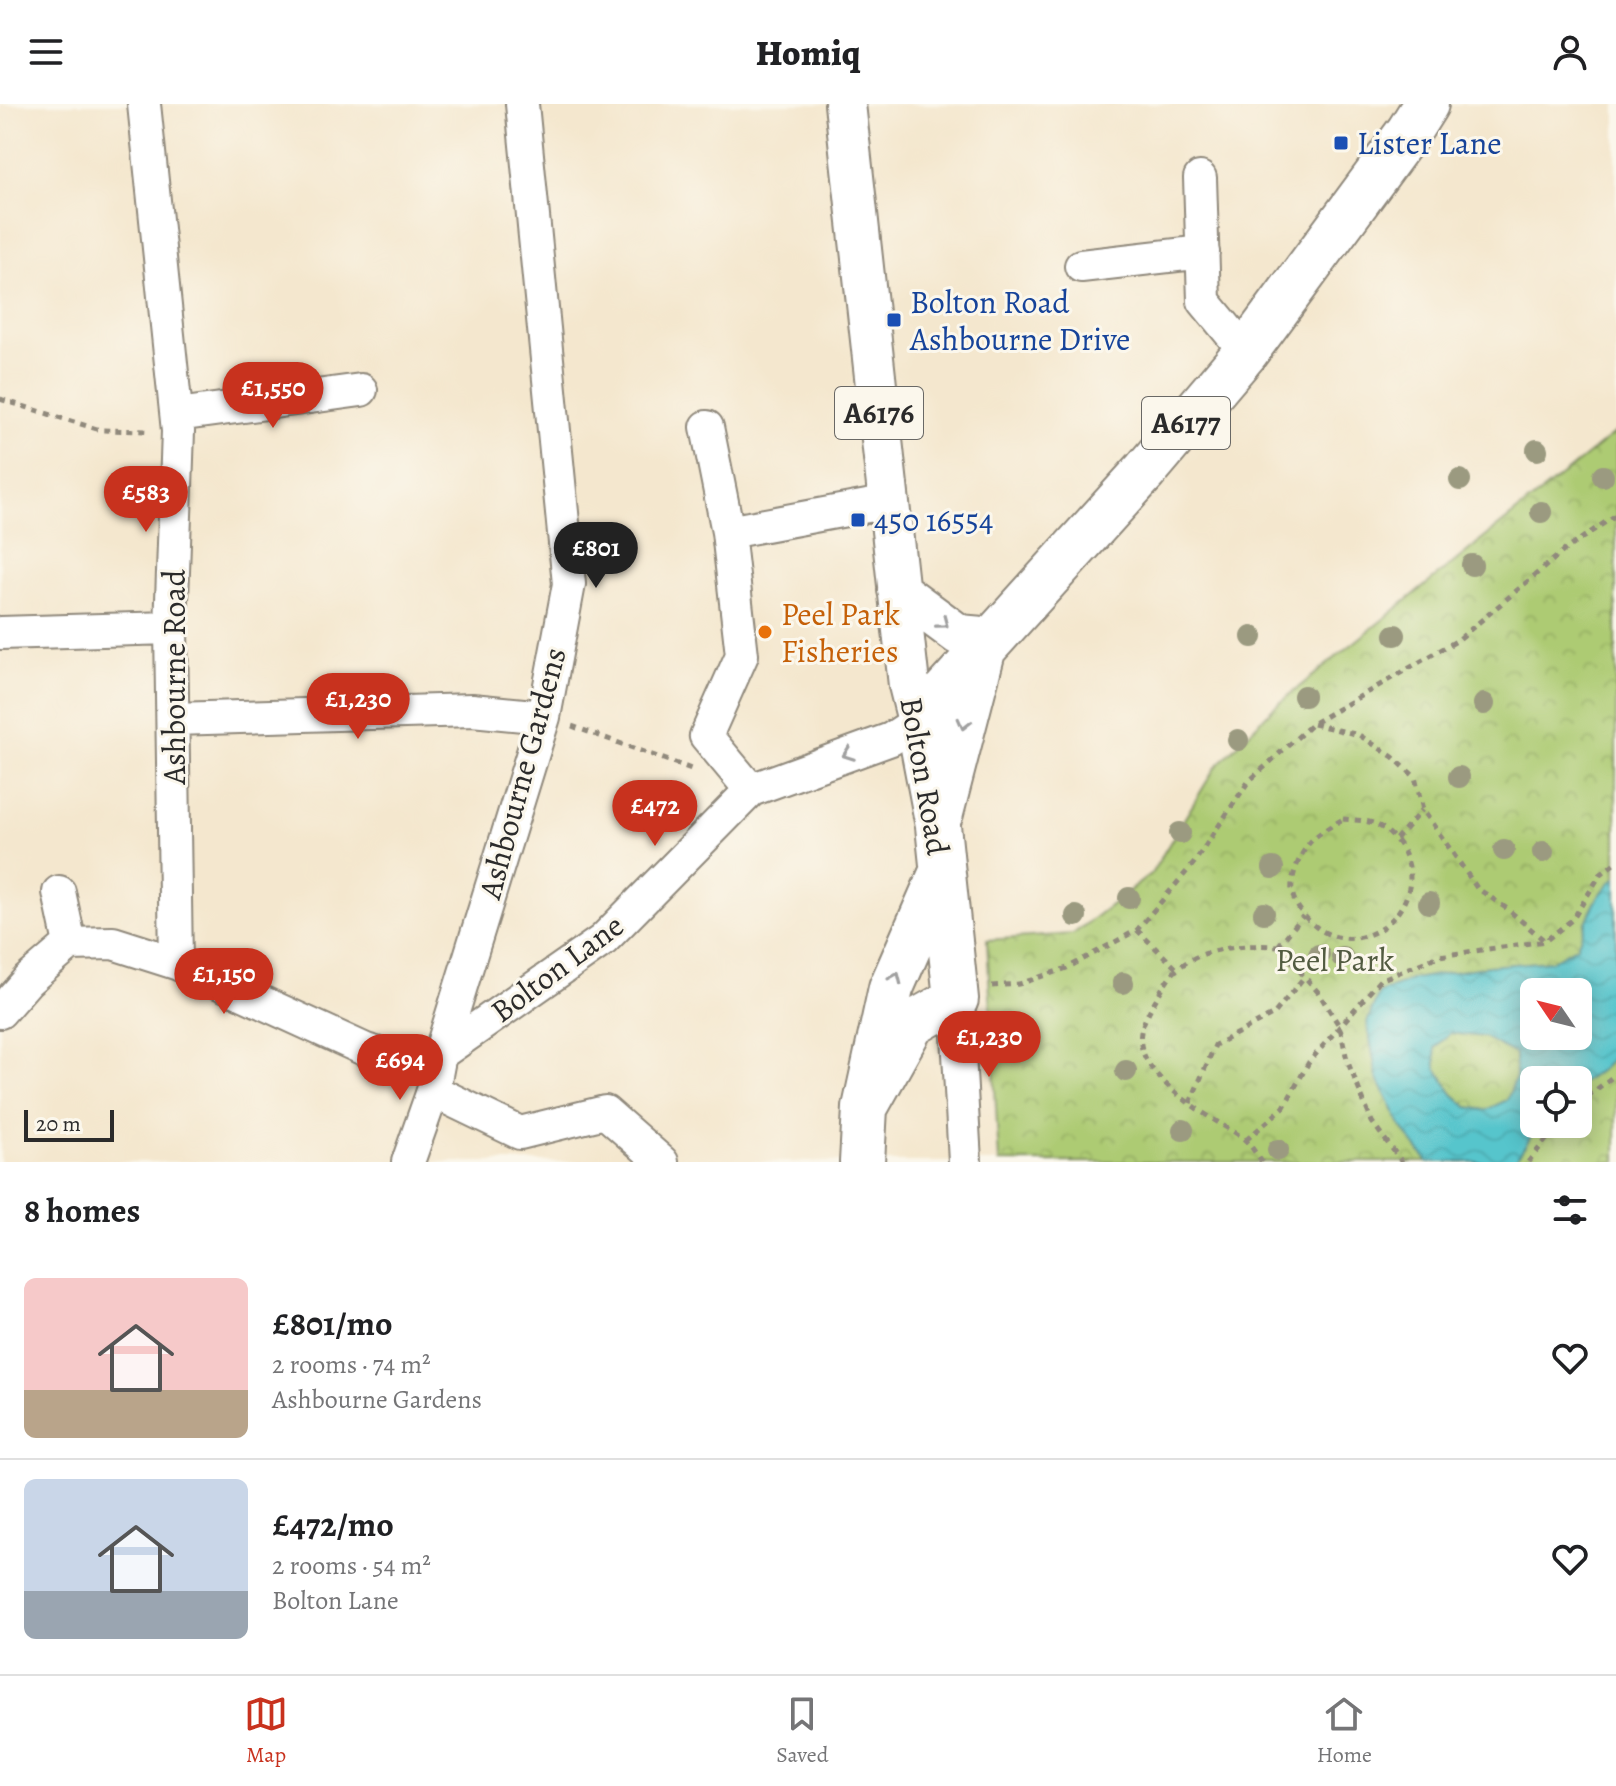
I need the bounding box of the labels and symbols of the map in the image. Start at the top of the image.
place label: Lister Lane [1357,121,1502,165]
marker: Lister Lane [1332,134,1350,152]
place label: Bolton Road Ashbourne Drive [909,280,1130,361]
marker: Bolton Road Ashbourne Drive [885,311,903,329]
pin: £1,550 [208,362,338,430]
road number: A6176 [835,387,923,439]
road number: A6177 [1142,397,1230,449]
pin: £583 [99,466,193,534]
place label: 450 16554 [874,498,993,542]
marker: 450 16554 [849,511,867,529]
pin: £801 [549,522,643,590]
street label: Ashbourne Road [152,569,196,786]
place label: Peel Park Fisheries [781,592,900,673]
one-way arrow [934,613,948,628]
marker: Peel Park Fisheries [756,623,774,641]
street label: Ashbourne Gardens [467,643,577,904]
pin: £1,230 [293,673,423,741]
street label: Bolton Road [889,694,961,859]
one-way arrow [957,716,974,730]
one-way arrow [842,744,856,761]
pin: £472 [608,780,702,848]
street label: Bolton Lane [482,904,632,1032]
park label: Peel Park [1275,938,1395,982]
pin: £1,150 [159,948,289,1016]
one-way arrow [887,972,903,987]
north arrow [1520,978,1592,1050]
pin: £1,230 [924,1011,1054,1079]
pin: £694 [353,1034,447,1102]
scale bar [24,1106,114,1142]

